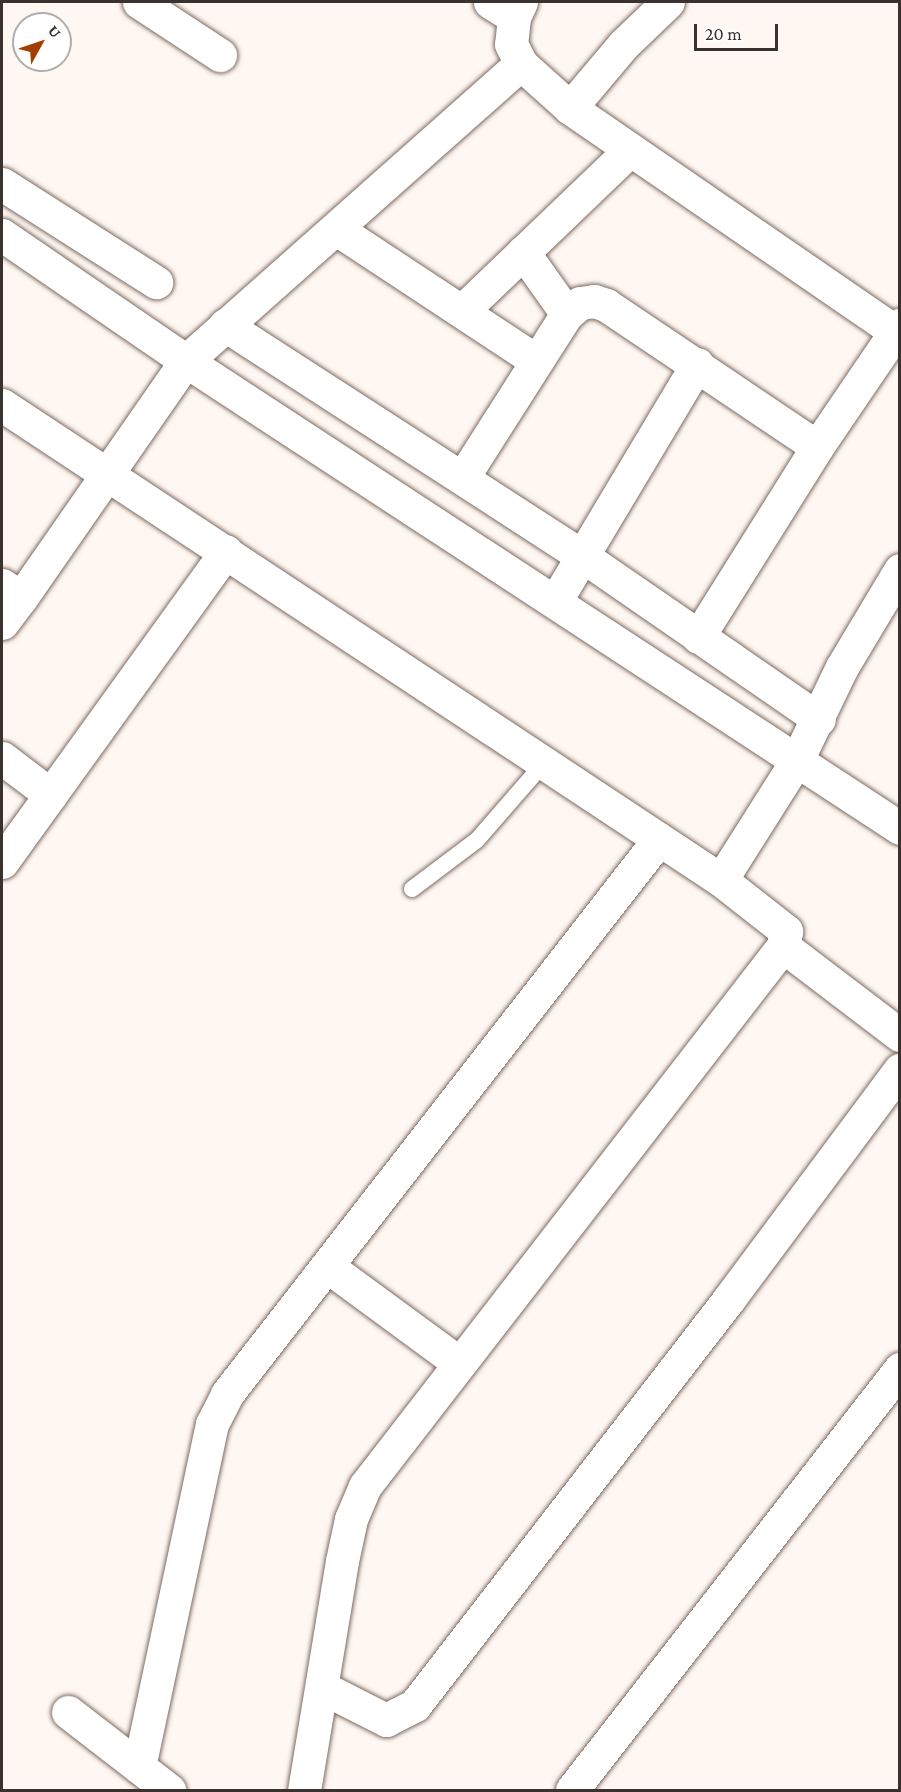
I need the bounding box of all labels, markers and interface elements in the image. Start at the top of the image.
north arrow [12,12,72,72]
scale bar [697,12,781,50]
text: U [45,22,65,41]
text: 20 m [705,24,742,44]

